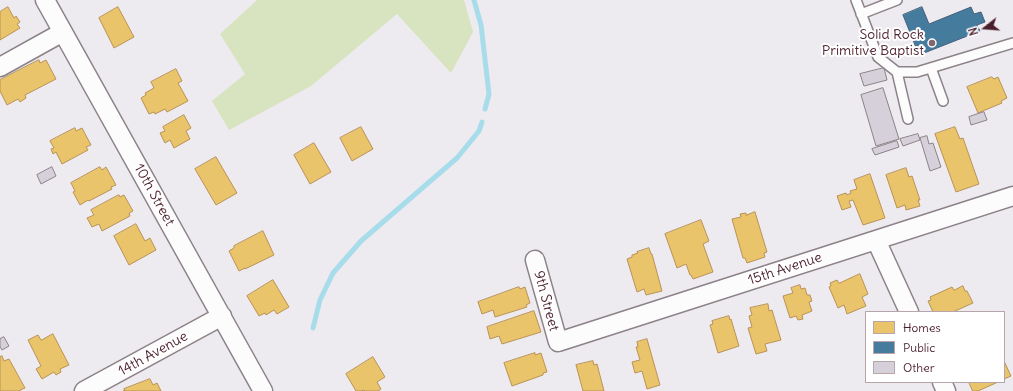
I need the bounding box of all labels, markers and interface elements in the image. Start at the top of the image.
north arrow [965,8,1005,48]
text: N [966,26,981,37]
place label: Solid Rock Primitive Baptist [822,27,924,60]
marker: Solid Rock Primitive Baptist [927,38,937,48]
street label: 10th Street [130,161,178,229]
street label: 15th Avenue [746,249,824,289]
street label: 9th Street [530,269,562,333]
legend [865,311,1005,383]
text: Homes [903,320,941,335]
street label: 14th Avenue [115,328,191,380]
text: Public [903,340,935,355]
text: Other [903,360,935,375]

